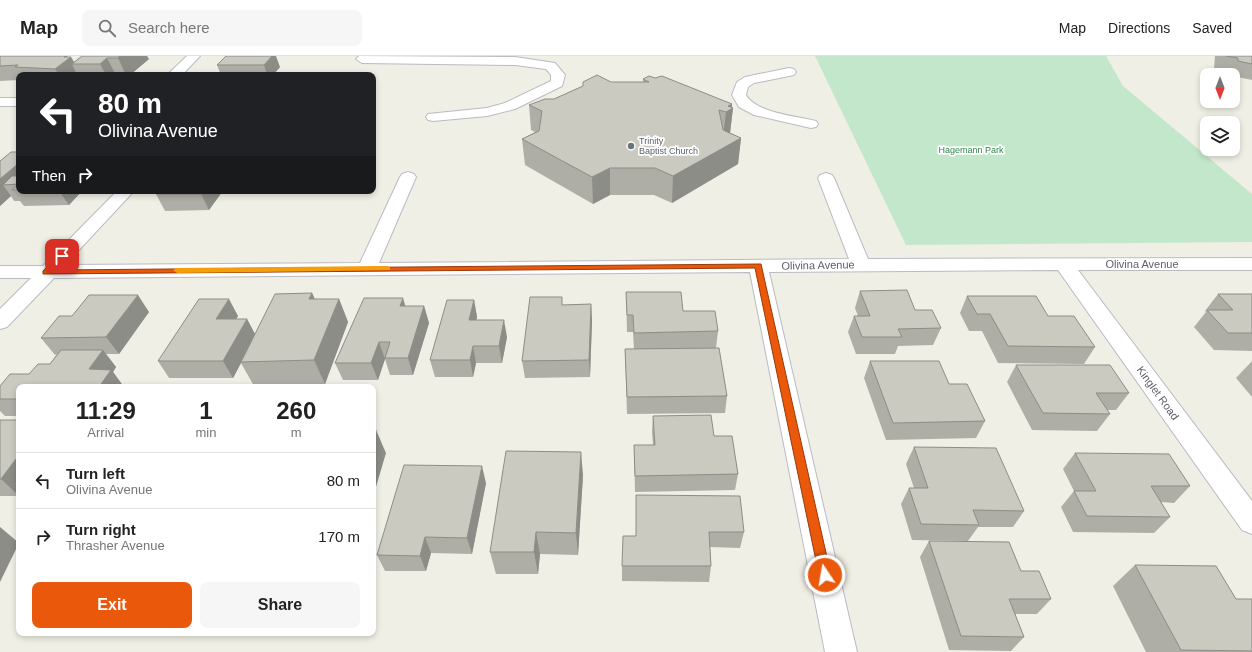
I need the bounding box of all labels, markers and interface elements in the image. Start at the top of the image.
search box [82,10,362,46]
text: Map [20,17,58,38]
icon: search [96,17,118,39]
text: Search here [128,19,210,36]
text: Map [1059,20,1086,36]
text: Directions [1108,20,1170,36]
text: Saved [1192,20,1232,36]
north arrow [1200,68,1240,108]
map controls [1200,68,1240,156]
icon: left [32,88,84,140]
text: 80 m [98,88,162,119]
button: layers [1200,116,1240,156]
text: Olivina Avenue [98,121,218,141]
place label: Trinity Baptist Church [639,136,698,156]
marker: Trinity Baptist Church [626,141,636,151]
park label: Hagemann Park [938,145,1004,155]
icon: right [74,164,96,186]
text: Then [32,167,66,184]
pin [45,239,79,273]
icon: arrive [51,245,73,267]
street label: Olivina Avenue [781,258,855,272]
street label: Olivina Avenue [1105,258,1179,270]
street label: Kinglet Road [1135,364,1181,422]
text: 11:29 [76,397,136,424]
text: 1 [199,397,213,424]
text: 260 [276,397,316,424]
text: Arrival [87,425,124,440]
text: min [196,425,216,440]
text: m [291,425,302,440]
text: Turn left [66,465,125,482]
icon: left [32,470,54,492]
text: 80 m [327,472,360,489]
text: Olivina Avenue [66,482,153,497]
text: Turn right [66,521,136,538]
icon: right [32,526,54,548]
text: 170 m [318,528,360,545]
text: Thrasher Avenue [66,538,165,553]
position arrow [804,554,846,596]
button: Exit [32,582,192,628]
button: Share [200,582,360,628]

